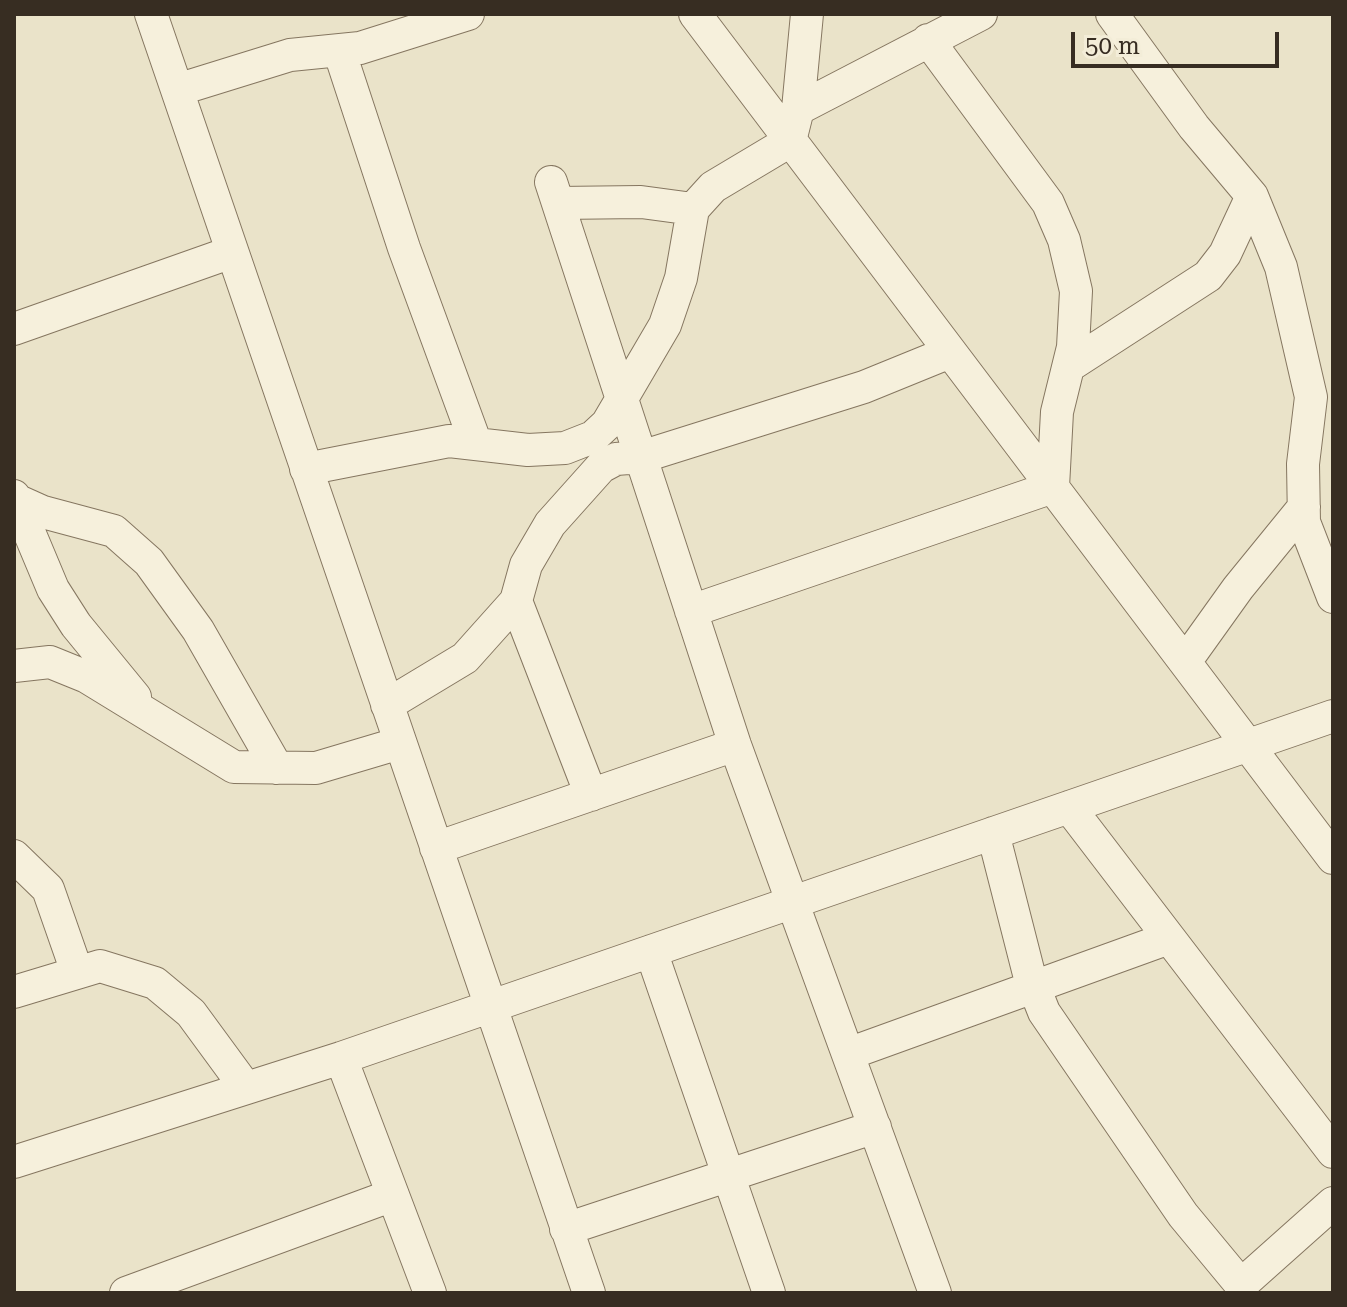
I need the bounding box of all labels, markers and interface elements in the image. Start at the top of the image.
scale bar [1075,16,1283,66]
text: 50 m [1085,32,1140,60]

